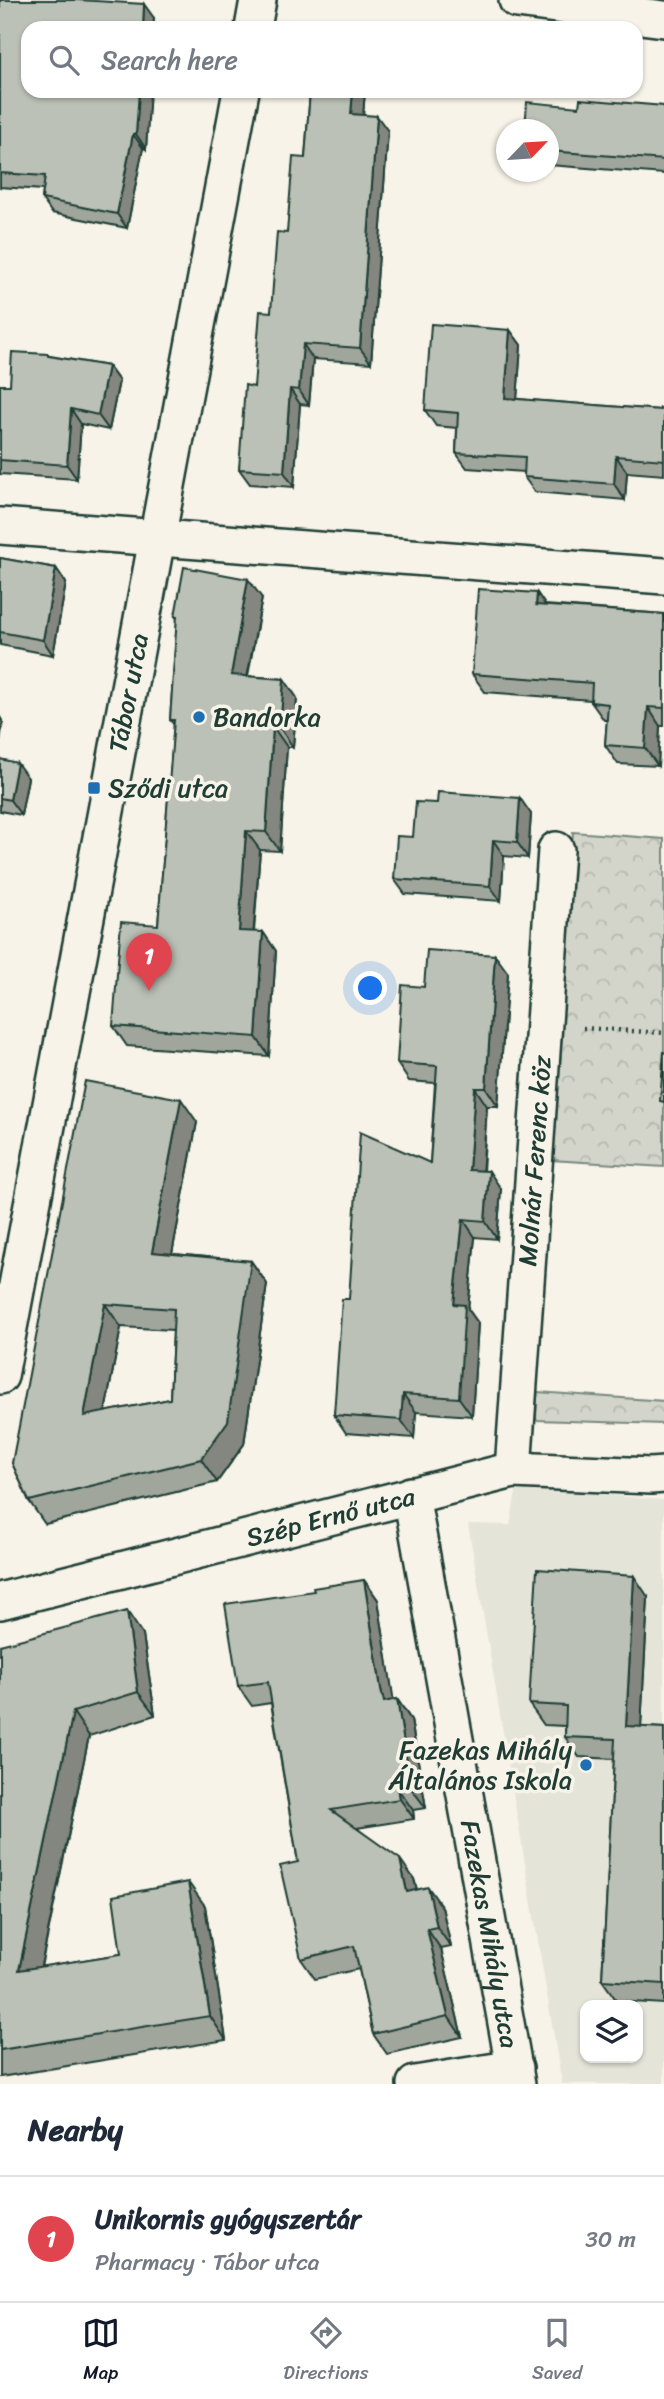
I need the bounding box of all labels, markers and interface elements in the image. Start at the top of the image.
search box [21,21,643,98]
text: Search here [101,37,238,83]
icon: search [45,41,83,79]
north arrow [496,119,559,182]
street label: Tábor utca [94,629,162,756]
place label: Bandorka [213,694,321,740]
marker: Bandorka [191,709,207,725]
place label: Sződi utca [108,765,228,811]
marker: Sződi utca [86,780,102,796]
pin: 1 [126,933,172,991]
your location [353,971,387,1005]
street label: Molnár Ferenc köz [504,1053,565,1268]
street label: Szép Ernő utca [241,1473,421,1560]
place label: Fazekas Mihály Általános Iskola [388,1727,573,1803]
marker: Fazekas Mihály Általános Iskola [578,1757,594,1773]
street label: Fazekas Mihály utca [447,1816,533,2052]
map controls [580,2000,643,2063]
button: layers [580,2000,643,2063]
text: Nearby [28,2103,123,2157]
text: Unikornis gyógyszertár [95,2196,361,2242]
text: 1 [46,2219,56,2260]
text: 30 m [585,2219,636,2260]
text: Pharmacy · Tábor utca [95,2242,319,2283]
tab: Map [82,2314,120,2389]
tab: Directions [283,2314,369,2389]
tab: Saved [532,2314,582,2389]

